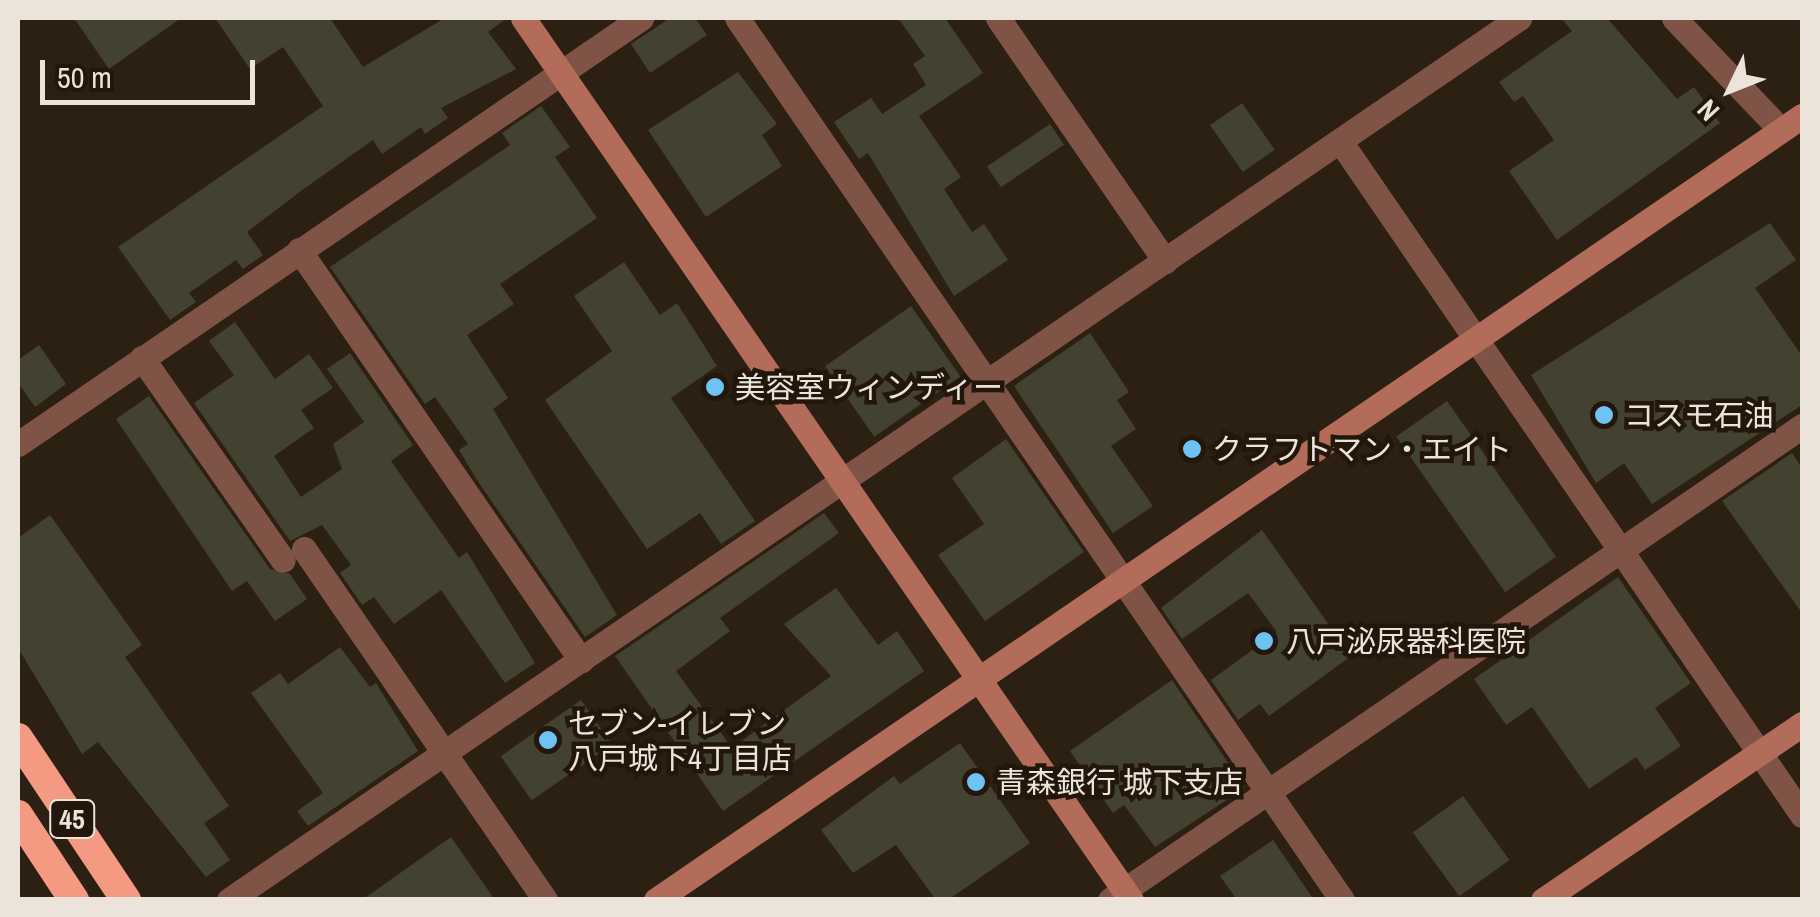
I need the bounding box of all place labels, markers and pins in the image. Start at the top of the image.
place label: 美容室ウィンディー [735,369,1005,405]
marker: 美容室ウィンディー [704,376,726,398]
place label: コスモ石油 [1624,397,1774,433]
marker: コスモ石油 [1593,404,1615,426]
place label: クラフトマン・エイト [1212,431,1512,467]
marker: クラフトマン・エイト [1181,438,1203,460]
place label: 八戸泌尿器科医院 [1286,623,1526,659]
marker: 八戸泌尿器科医院 [1251,628,1277,654]
place label: セブン-イレブン 八戸城下4丁目店 [568,705,792,776]
marker: セブン-イレブン 八戸城下4丁目店 [537,729,559,751]
place label: 青森銀行 城下支店 [996,764,1243,800]
marker: 青森銀行 城下支店 [965,771,987,793]

